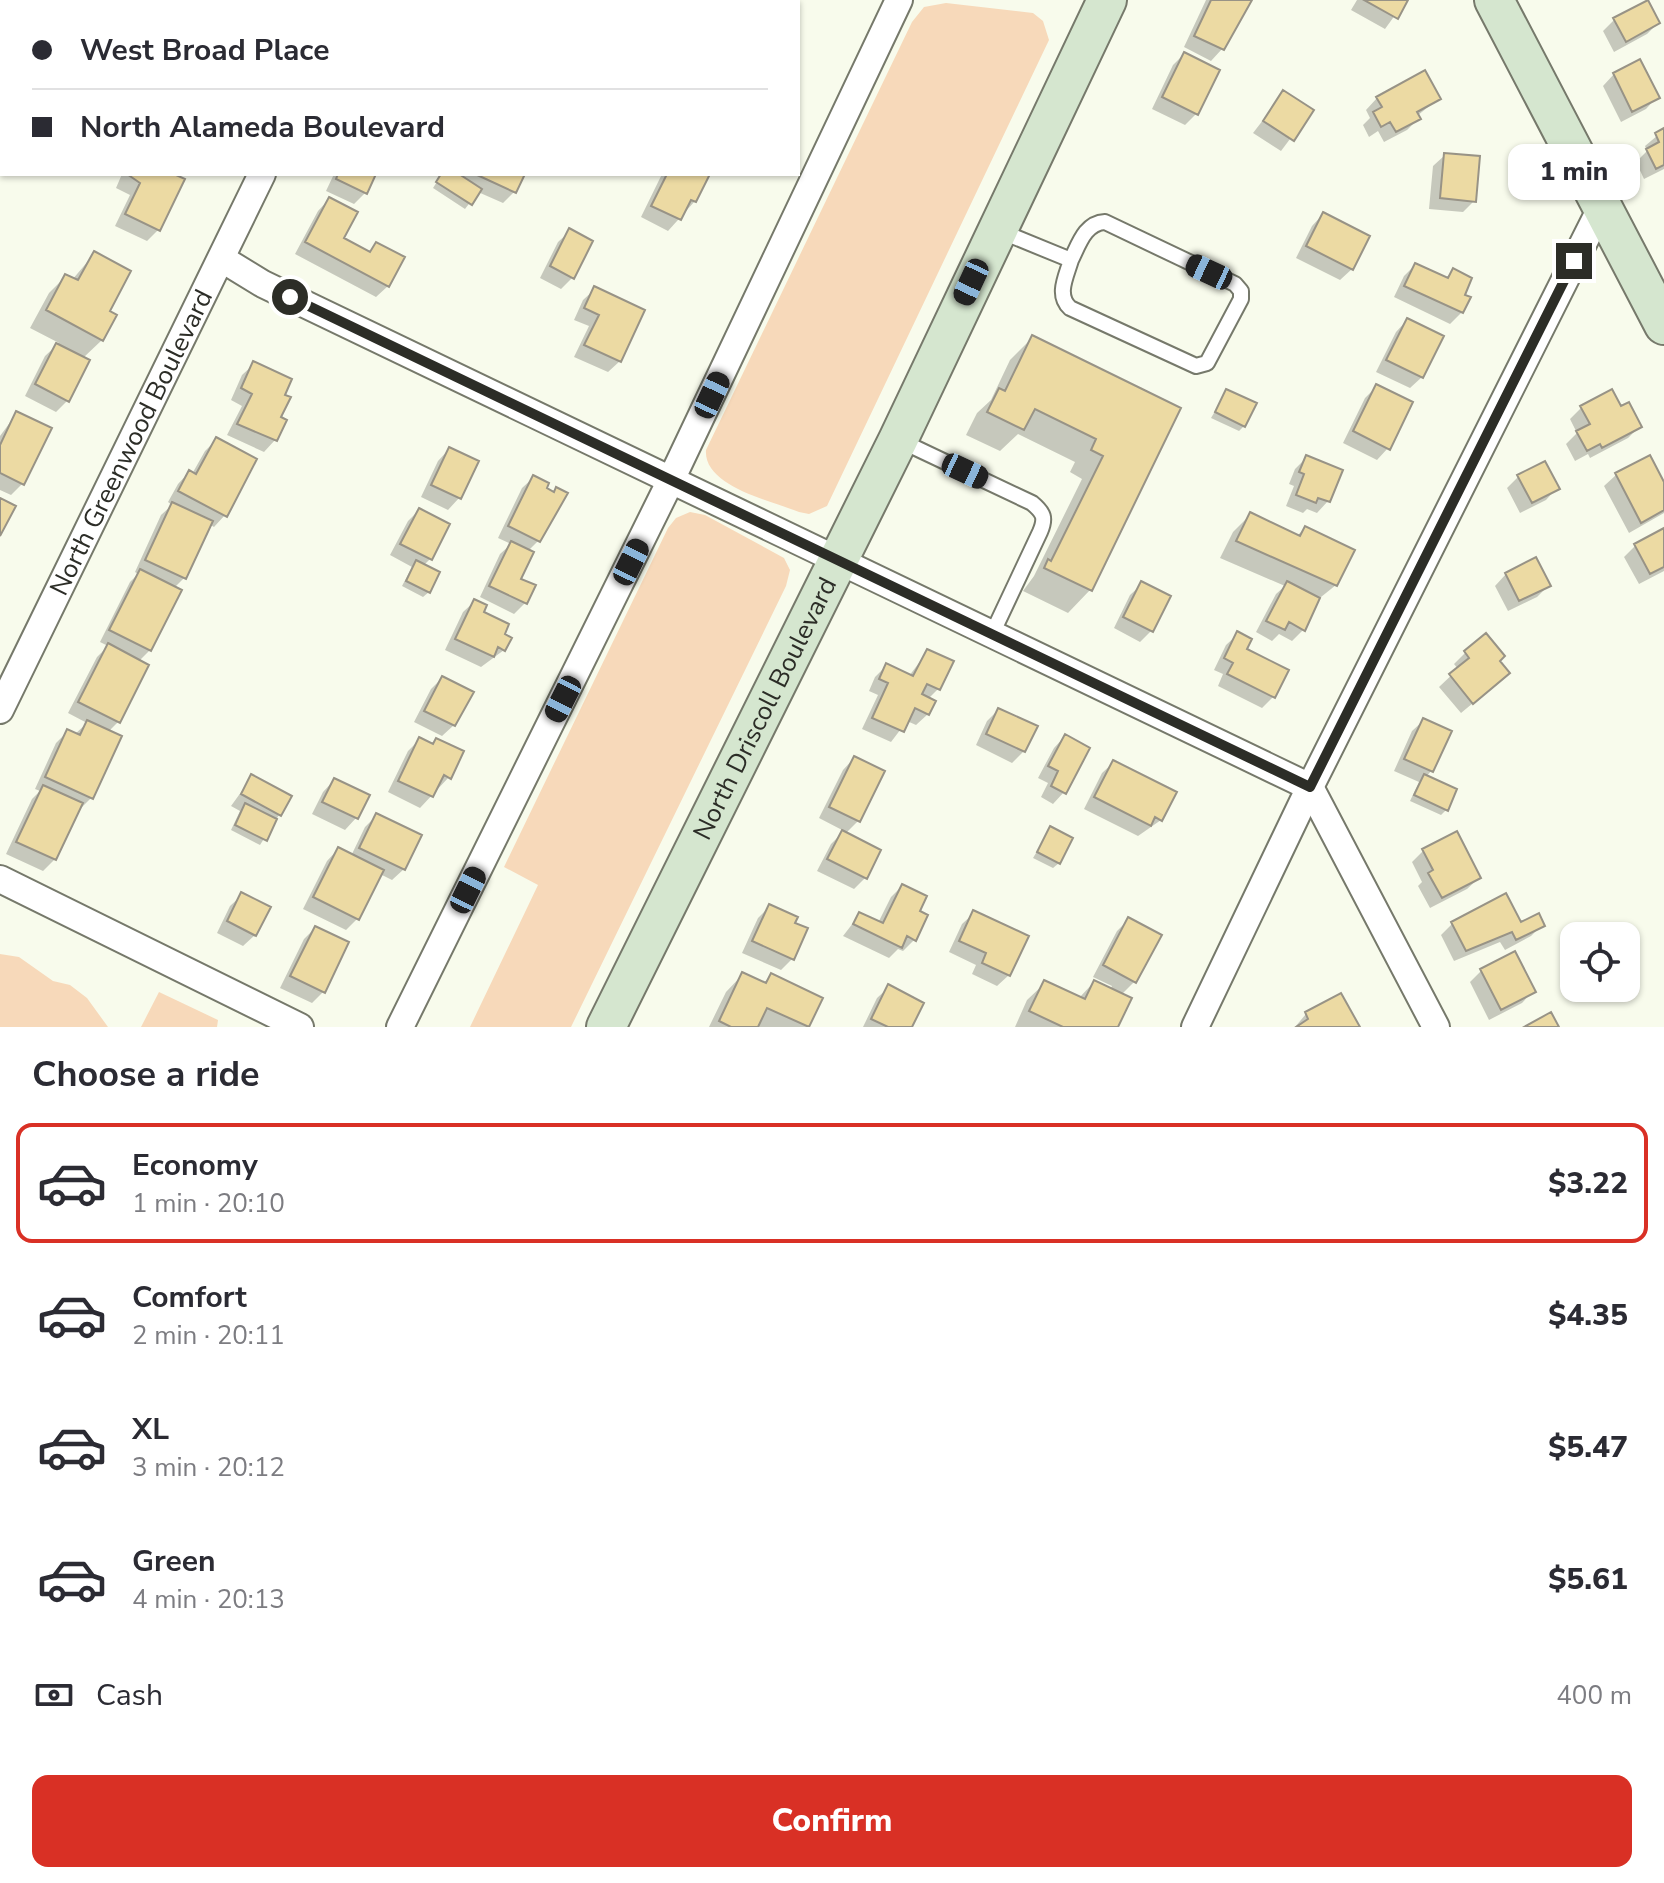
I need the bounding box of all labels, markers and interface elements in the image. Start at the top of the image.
text: West Broad Place [80,30,329,71]
text: North Alameda Boulevard [80,107,445,148]
callout: 1 min [1508,145,1640,201]
text: 1 min [1540,154,1608,189]
route end [1556,243,1592,279]
car [1182,251,1236,293]
car [950,255,992,309]
route start [272,279,308,315]
street label: North Greenwood Boulevard [41,284,220,601]
car [691,368,733,422]
car [938,450,992,492]
car [610,535,652,589]
street label: North Driscoll Boulevard [685,571,845,845]
car [541,672,585,726]
car [447,863,489,917]
map controls [1560,922,1640,1002]
button: locate [1560,922,1640,1002]
text: Choose a ride [32,1050,260,1099]
text: Economy [132,1145,258,1186]
icon: car [36,1147,108,1219]
text: $3.22 [1548,1163,1628,1204]
text: 1 min · 20:10 [132,1186,285,1221]
text: Comfort [132,1277,247,1318]
icon: car [36,1279,108,1351]
text: $4.35 [1548,1295,1628,1336]
text: 2 min · 20:11 [132,1318,285,1353]
text: XL [132,1409,169,1450]
icon: car [36,1411,108,1483]
text: $5.47 [1548,1427,1628,1468]
text: 3 min · 20:12 [132,1450,285,1485]
text: Green [132,1541,216,1582]
icon: car [36,1543,108,1615]
text: $5.61 [1548,1559,1628,1600]
text: 4 min · 20:13 [132,1582,285,1617]
icon: cash [32,1673,76,1717]
text: Cash [96,1675,163,1716]
text: 400 m [1556,1678,1632,1713]
button: Confirm [32,1775,1632,1867]

